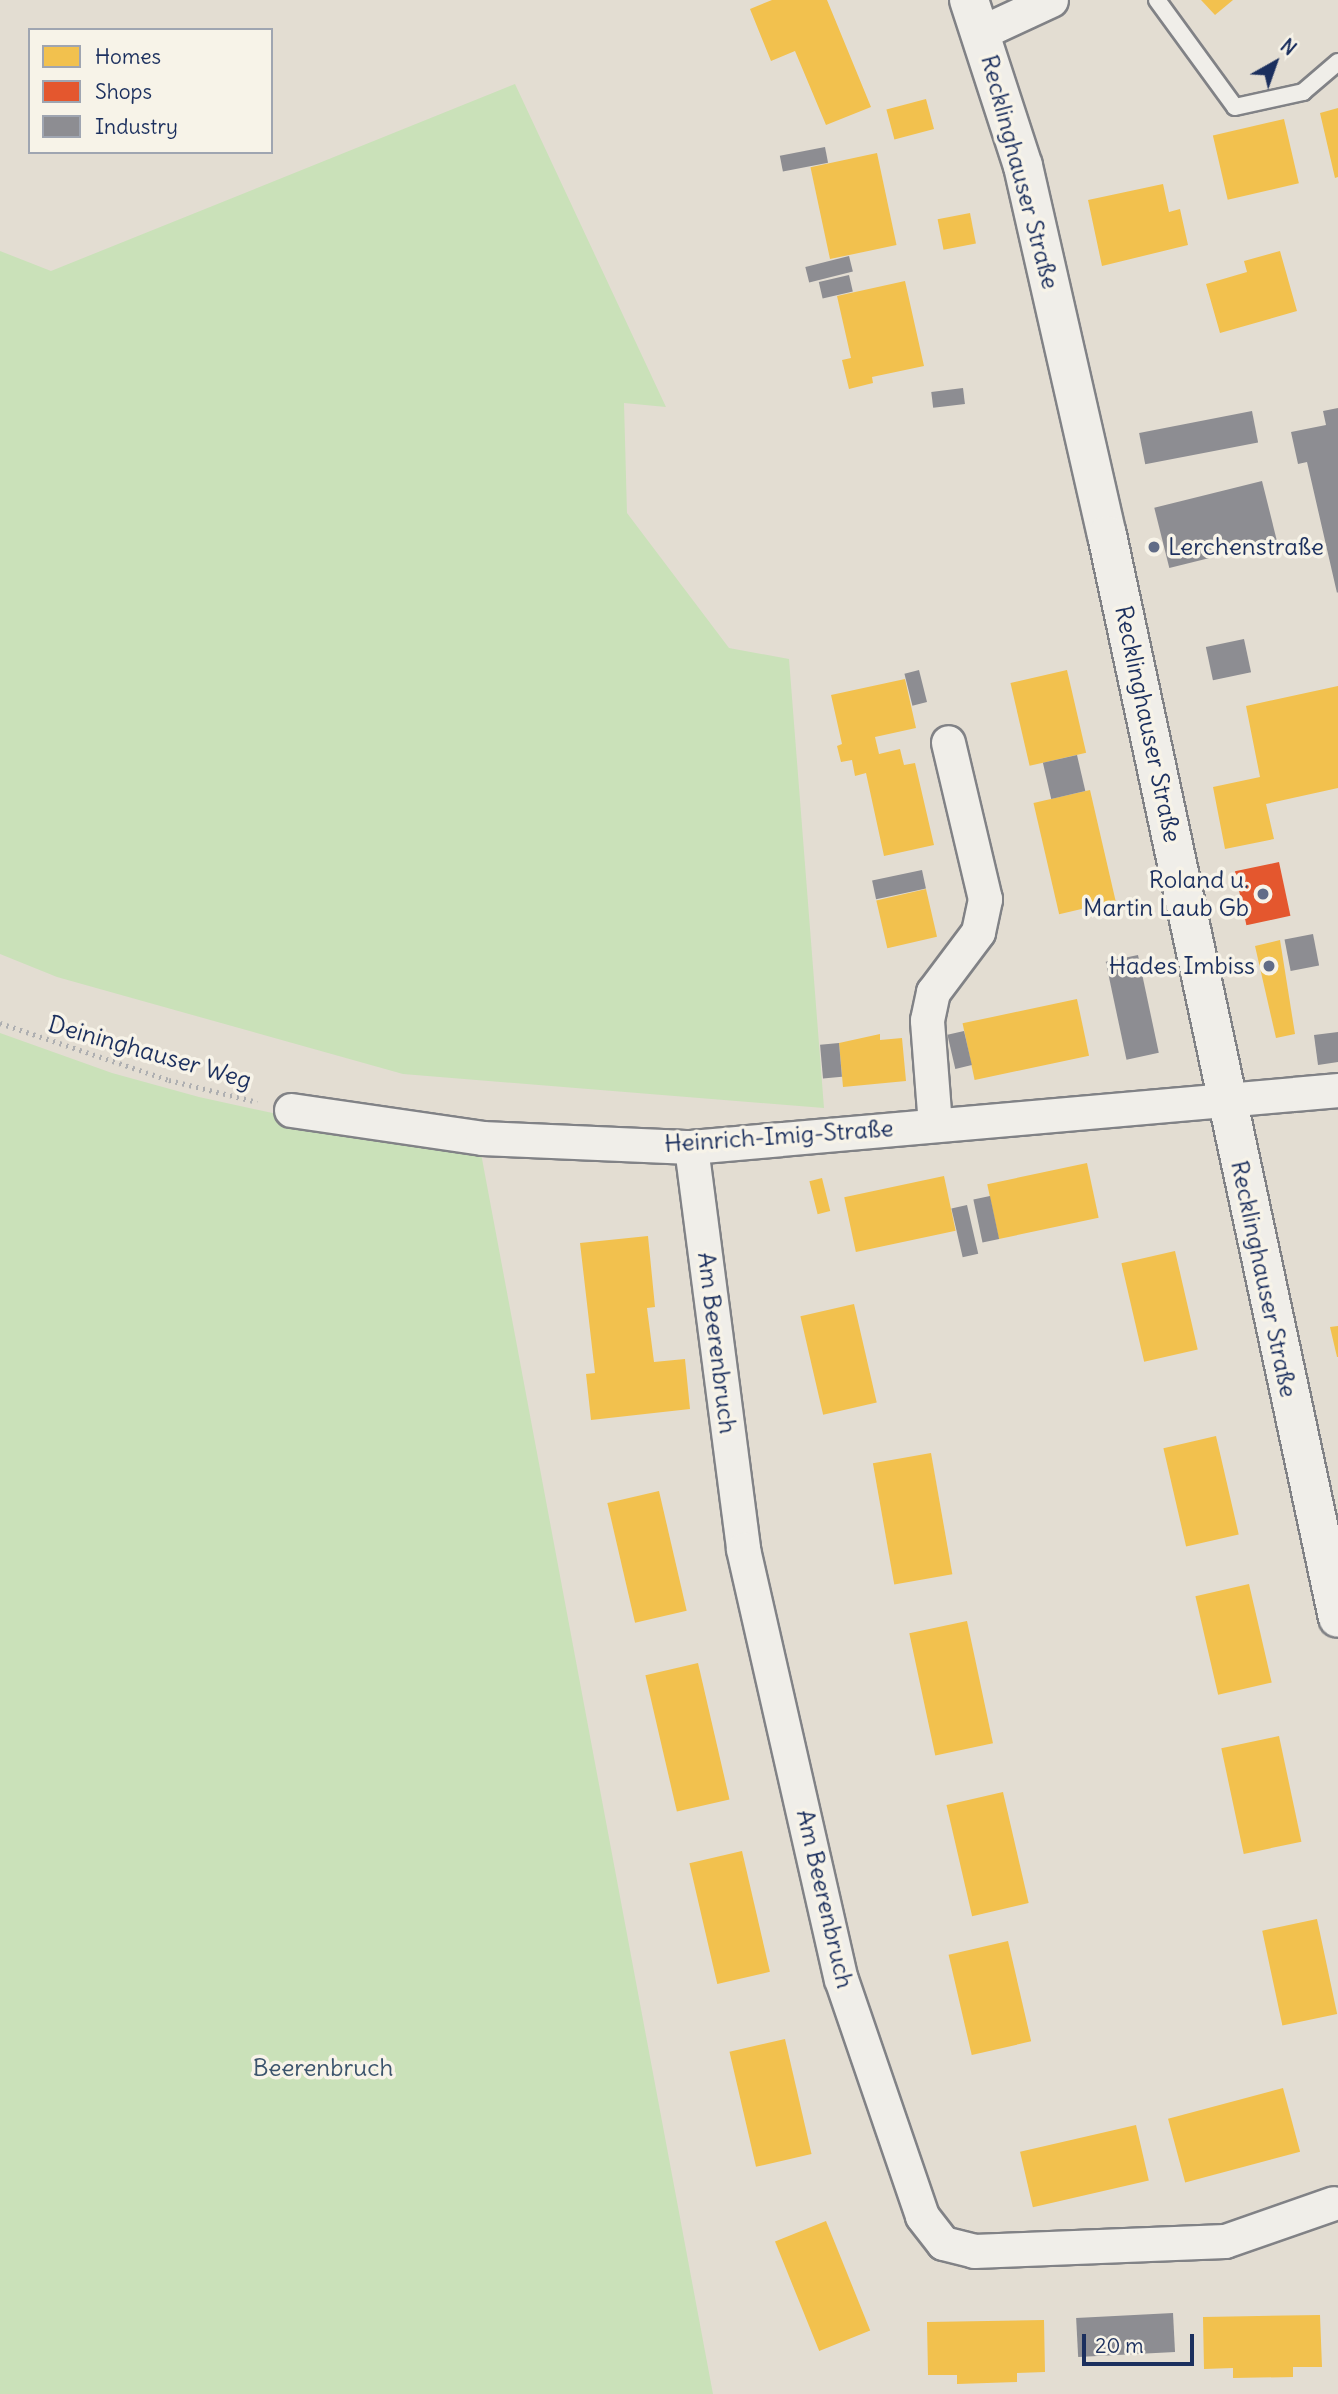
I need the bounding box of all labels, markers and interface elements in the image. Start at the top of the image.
legend [28,28,273,154]
north arrow [1240,28,1310,98]
text: N [1276,33,1301,60]
text: Homes [95,43,161,70]
street label: Recklinghauser Straße [975,52,1065,292]
text: Shops [95,78,152,105]
text: Industry [95,113,178,140]
place label: Lerchenstraße [1168,533,1324,561]
marker: Lerchenstraße [1146,539,1162,555]
street label: Recklinghauser Straße [1109,603,1187,845]
place label: Roland u. Martin Laub Gb [1083,866,1249,922]
marker: Roland u. Martin Laub Gb [1255,886,1271,902]
place label: Hades Imbiss [1109,952,1255,980]
marker: Hades Imbiss [1261,958,1277,974]
street label: Deininghauser Weg [45,1009,255,1095]
street label: Heinrich-Imig-Straße [663,1114,895,1158]
street label: Recklinghauser Straße [1225,1158,1303,1400]
street label: Am Beerenbruch [692,1251,742,1435]
street label: Am Beerenbruch [790,1807,860,1991]
park label: Beerenbruch [253,2054,393,2082]
scale bar [1086,2320,1198,2364]
text: 20 m [1095,2332,1144,2359]

